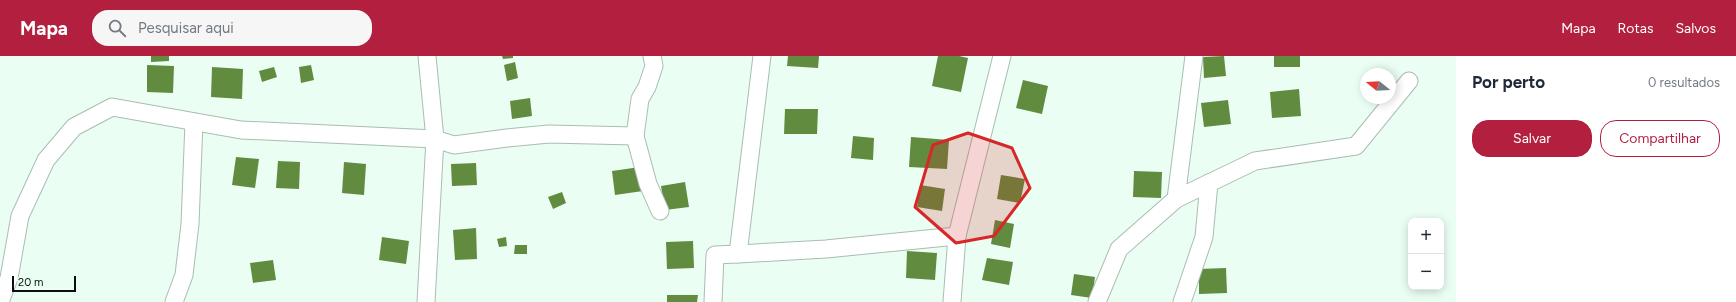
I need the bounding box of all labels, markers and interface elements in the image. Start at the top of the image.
search box [92,10,372,46]
text: Mapa [20,17,68,40]
icon: search [106,17,128,39]
text: Pesquisar aqui [138,19,234,37]
text: Mapa [1561,20,1596,37]
text: Rotas [1618,20,1653,37]
text: Salvos [1675,20,1716,37]
north arrow [1360,68,1396,104]
text: Por perto [1472,72,1545,92]
text: 0 resultados [1648,75,1720,90]
button: Salvar [1472,120,1592,157]
button: Compartilhar [1600,120,1720,157]
map controls [1408,218,1444,290]
button: + [1408,218,1444,254]
button: − [1408,254,1444,290]
scale bar [12,274,76,293]
text: 20 m [18,276,43,289]

